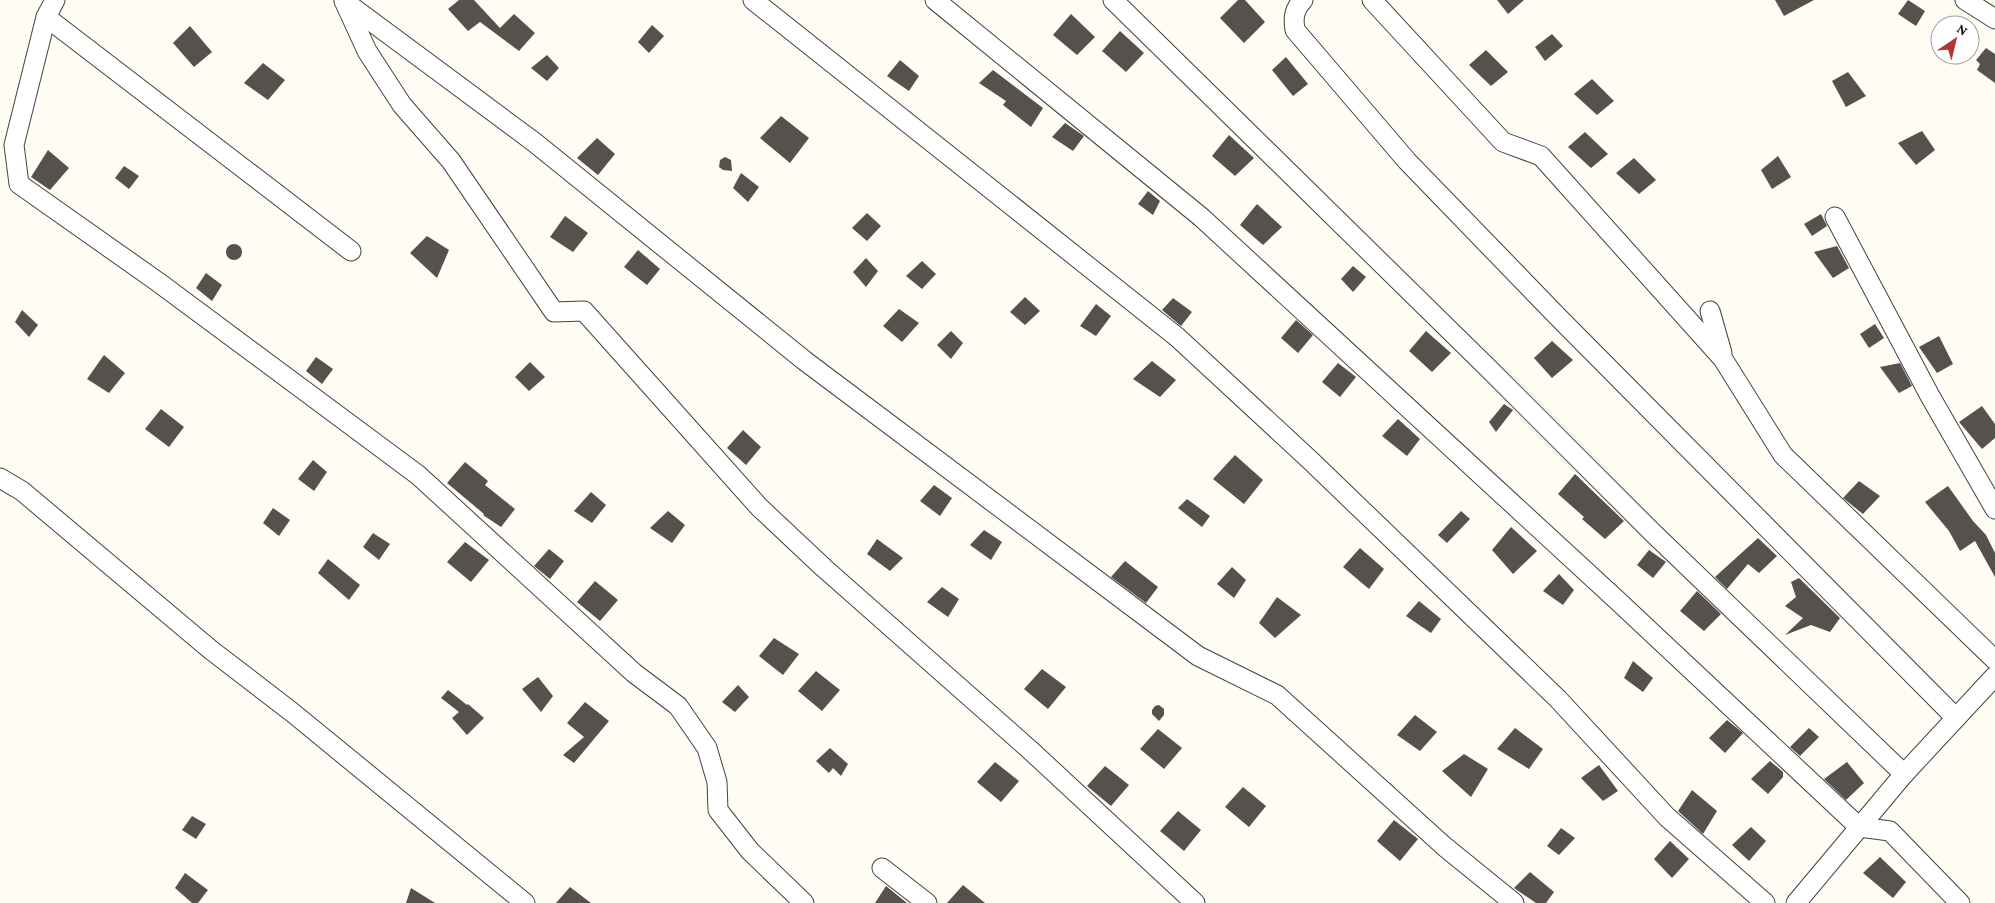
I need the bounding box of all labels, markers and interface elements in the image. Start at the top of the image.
north arrow [1930,15,1980,65]
text: N [1954,20,1971,39]

